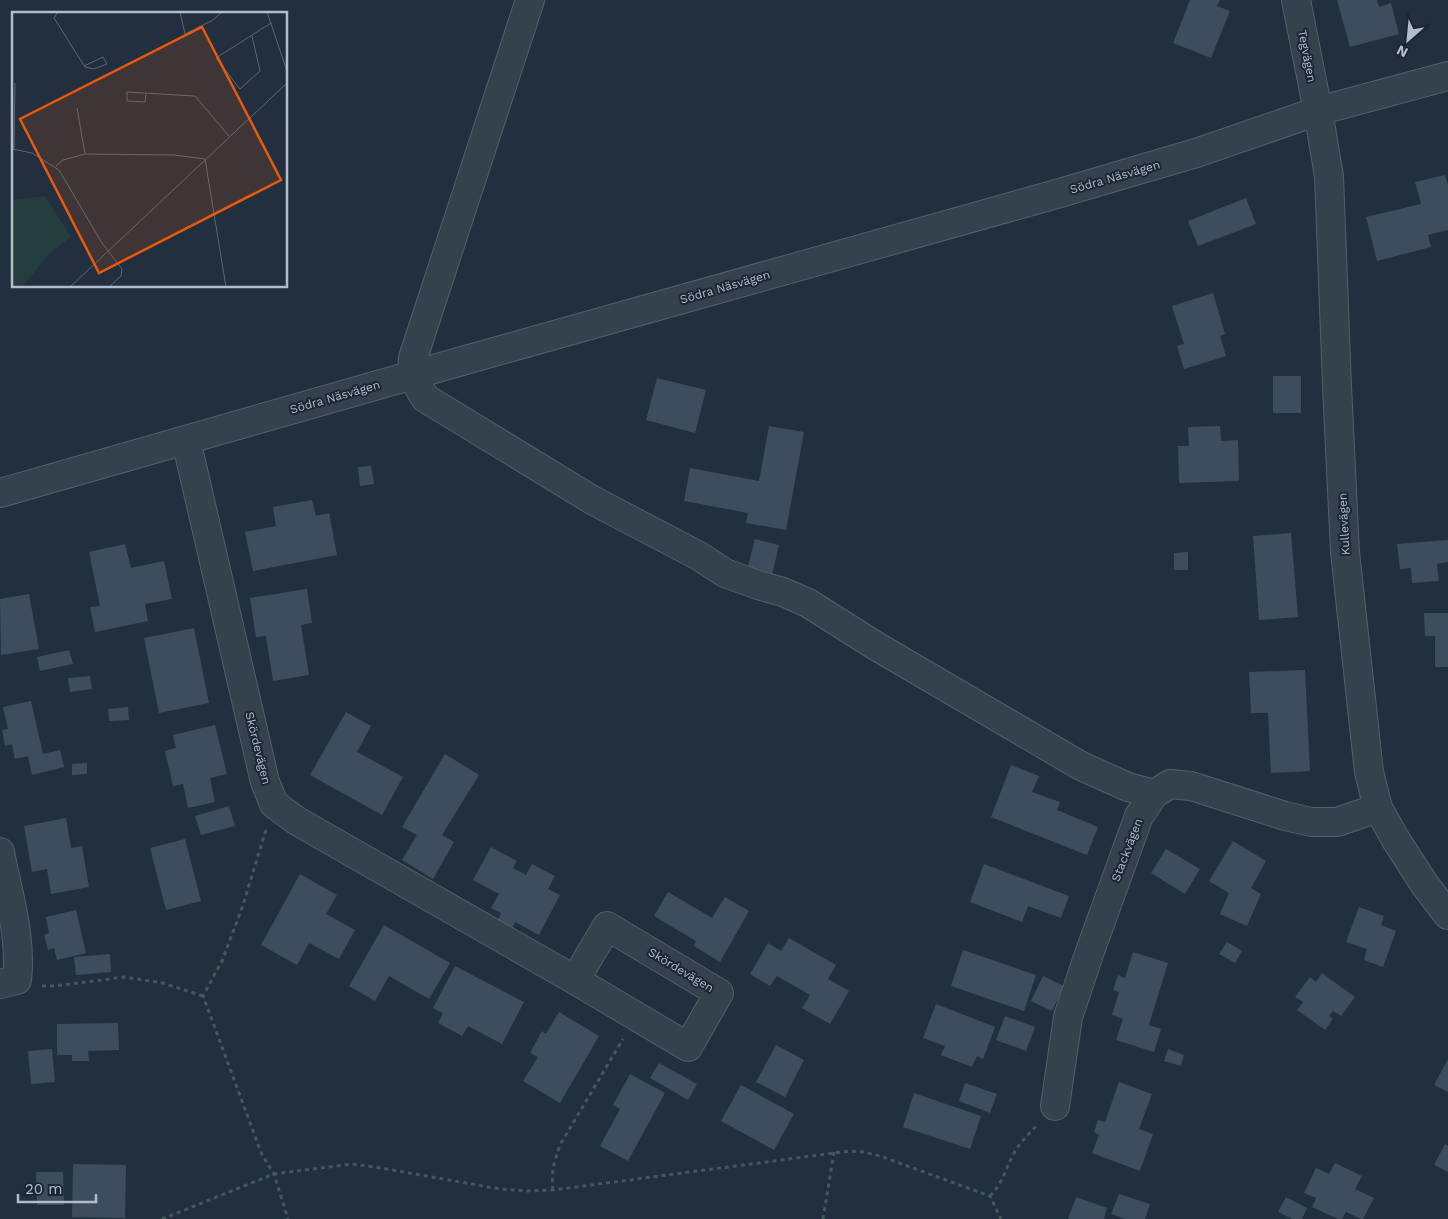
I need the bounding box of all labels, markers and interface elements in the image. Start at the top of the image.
inset map [12,12,288,288]
north arrow [1383,15,1433,65]
street label: Tegvägen [1295,29,1319,83]
text: N [1394,42,1410,61]
street label: Södra Näsvägen [1068,157,1162,197]
street label: Södra Näsvägen [678,267,772,307]
street label: Södra Näsvägen [288,377,382,417]
street label: Kullevägen [1335,492,1353,556]
street label: Skördevägen [242,710,274,786]
street label: Stackvägen [1109,816,1145,884]
street label: Skördevägen [646,945,716,995]
scale bar [18,1172,95,1204]
text: 20 m [25,1180,63,1198]

